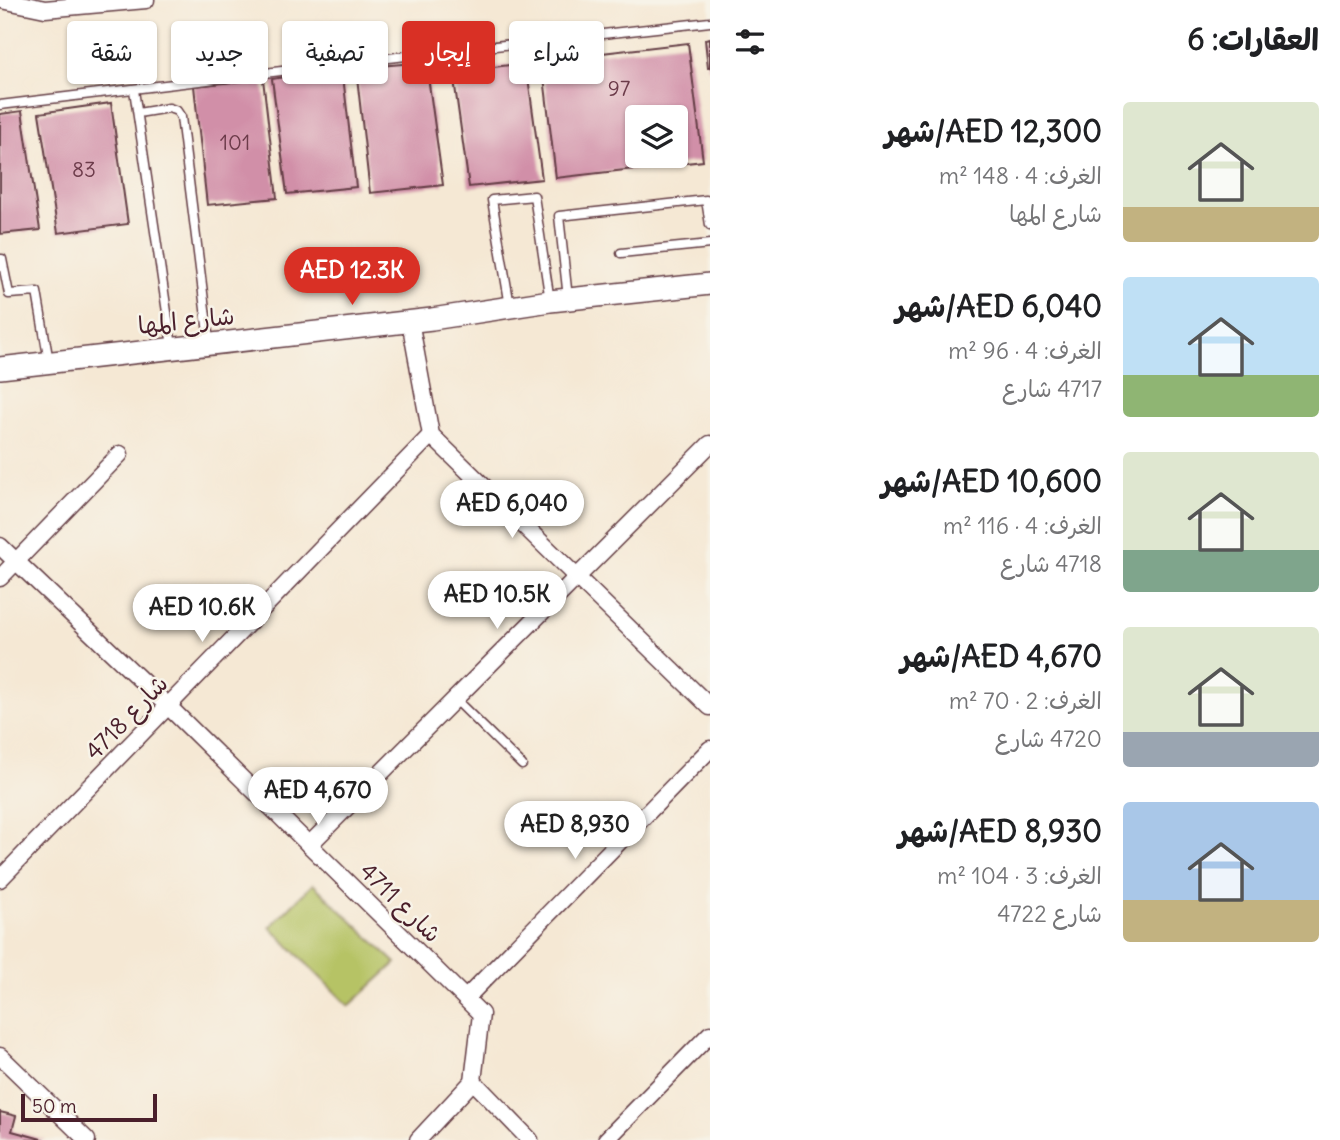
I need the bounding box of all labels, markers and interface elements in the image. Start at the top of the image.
text: العقارات: 6 [1187,20,1319,58]
chip: شقة [67,21,157,84]
chip: جديد [171,21,268,84]
chip: تصفية [282,21,388,84]
chip: إيجار [402,21,495,84]
chip: شراء [509,21,604,84]
icon: filters [731,23,769,61]
house number: 97 [608,75,630,102]
map controls [625,105,688,168]
button: layers [625,105,688,168]
text: AED 12,300/شهر [885,112,1102,150]
house number: 101 [220,129,250,156]
icon: home [1179,130,1263,214]
house number: 83 [72,156,96,183]
text: الغرف: 4 · 148 m² [939,161,1102,190]
text: شارع المها [1009,199,1102,228]
pin: AED 12.3K [272,247,432,307]
text: AED 12.3K [300,255,404,284]
text: AED 6,040/شهر [895,287,1102,325]
street label: شارع المها [136,300,236,343]
icon: home [1179,305,1263,389]
text: الغرف: 4 · 96 m² [948,336,1102,365]
text: 4717 شارع [1002,374,1102,403]
text: AED 10,600/شهر [881,462,1102,500]
pin: AED 6,040 [432,480,592,540]
icon: home [1179,480,1263,564]
text: AED 6,040 [456,488,568,517]
text: الغرف: 4 · 116 m² [943,511,1102,540]
text: 4718 شارع [1000,549,1102,578]
pin: AED 10.5K [417,572,577,631]
text: AED 10.5K [444,579,550,608]
pin: AED 10.6K [122,584,282,644]
text: AED 10.6K [149,592,255,621]
text: AED 4,670/شهر [901,637,1102,675]
icon: home [1179,655,1263,739]
street label: 4718 شارع [78,668,176,768]
text: الغرف: 2 · 70 m² [949,686,1102,715]
text: 4720 شارع [995,724,1102,753]
pin: AED 4,670 [238,768,398,827]
text: AED 4,670 [264,775,372,804]
pin: AED 8,930 [495,802,655,861]
text: AED 8,930 [520,809,630,838]
text: AED 8,930/شهر [898,812,1102,850]
icon: home [1179,830,1263,914]
street label: 4711 شارع [352,856,448,950]
text: الغرف: 3 · 104 m² [937,861,1102,890]
text: شارع 4722 [997,899,1102,928]
scale bar [21,1091,158,1123]
text: 50 m [32,1094,77,1118]

